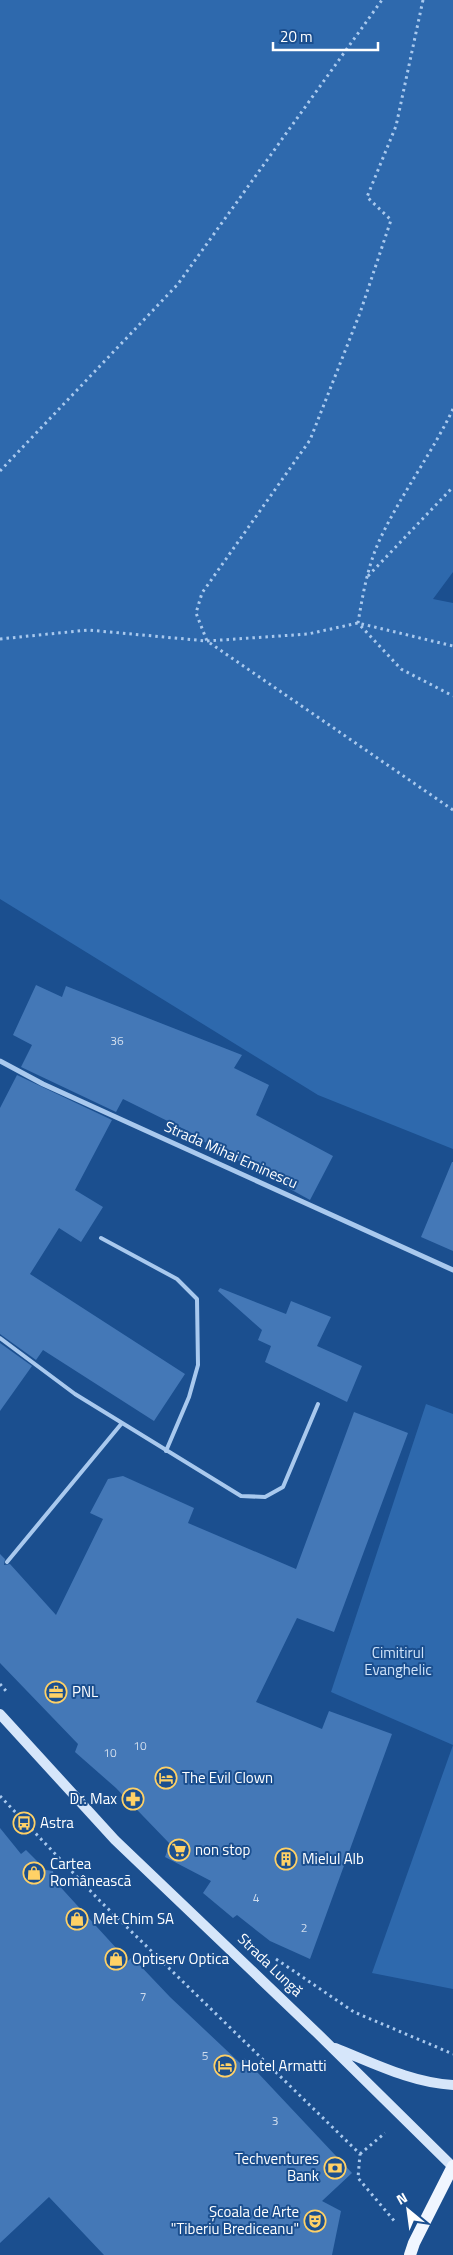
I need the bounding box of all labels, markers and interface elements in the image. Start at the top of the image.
scale bar [273,20,378,52]
text: 20 m [280,25,313,48]
house number: 36 [110,1031,124,1050]
street label: Strada Mihai Eminescu [161,1115,302,1194]
park label: Cimitirul Evanghelic [364,1641,432,1681]
office icon: PNL [44,1680,68,1704]
place label: PNL [72,1680,98,1703]
house number: 10 [133,1736,147,1755]
house number: 10 [103,1743,117,1762]
hotel icon: The Evil Clown [154,1766,178,1790]
place label: The Evil Clown [182,1766,273,1789]
place label: Dr. Max [70,1787,117,1810]
pharmacy icon: Dr. Max [121,1787,145,1811]
bus stop icon: Astra [12,1811,36,1835]
place label: Astra [40,1811,74,1834]
supermarket icon: non stop [167,1838,191,1862]
place label: non stop [195,1838,250,1861]
building icon: Mielul Alb [274,1847,298,1871]
place label: Mielul Alb [302,1847,364,1870]
place label: Cartea Românească [50,1852,132,1892]
shop icon: Cartea Românească [22,1861,46,1885]
house number: 4 [253,1888,260,1907]
shop icon: Met Chim SA [65,1907,89,1931]
place label: Met Chim SA [93,1907,174,1930]
house number: 2 [301,1918,307,1937]
street label: Strada Lungă [232,1928,309,2002]
shop icon: Optiserv Optica [104,1947,128,1971]
place label: Optiserv Optica [132,1947,229,1970]
house number: 7 [140,1987,146,2006]
house number: 5 [202,2046,209,2065]
hotel icon: Hotel Armatti [213,2054,237,2078]
place label: Hotel Armatti [241,2054,327,2077]
house number: 3 [272,2111,278,2130]
place label: Techventures Bank [235,2147,319,2187]
bank icon: Techventures Bank [323,2156,347,2180]
north arrow [383,2185,433,2235]
text: N [392,2187,411,2210]
place label: Școala de Arte "Tiberiu Brediceanu" [171,2200,299,2240]
theatre icon: Școala de Arte "Tiberiu Brediceanu" [303,2209,327,2233]

